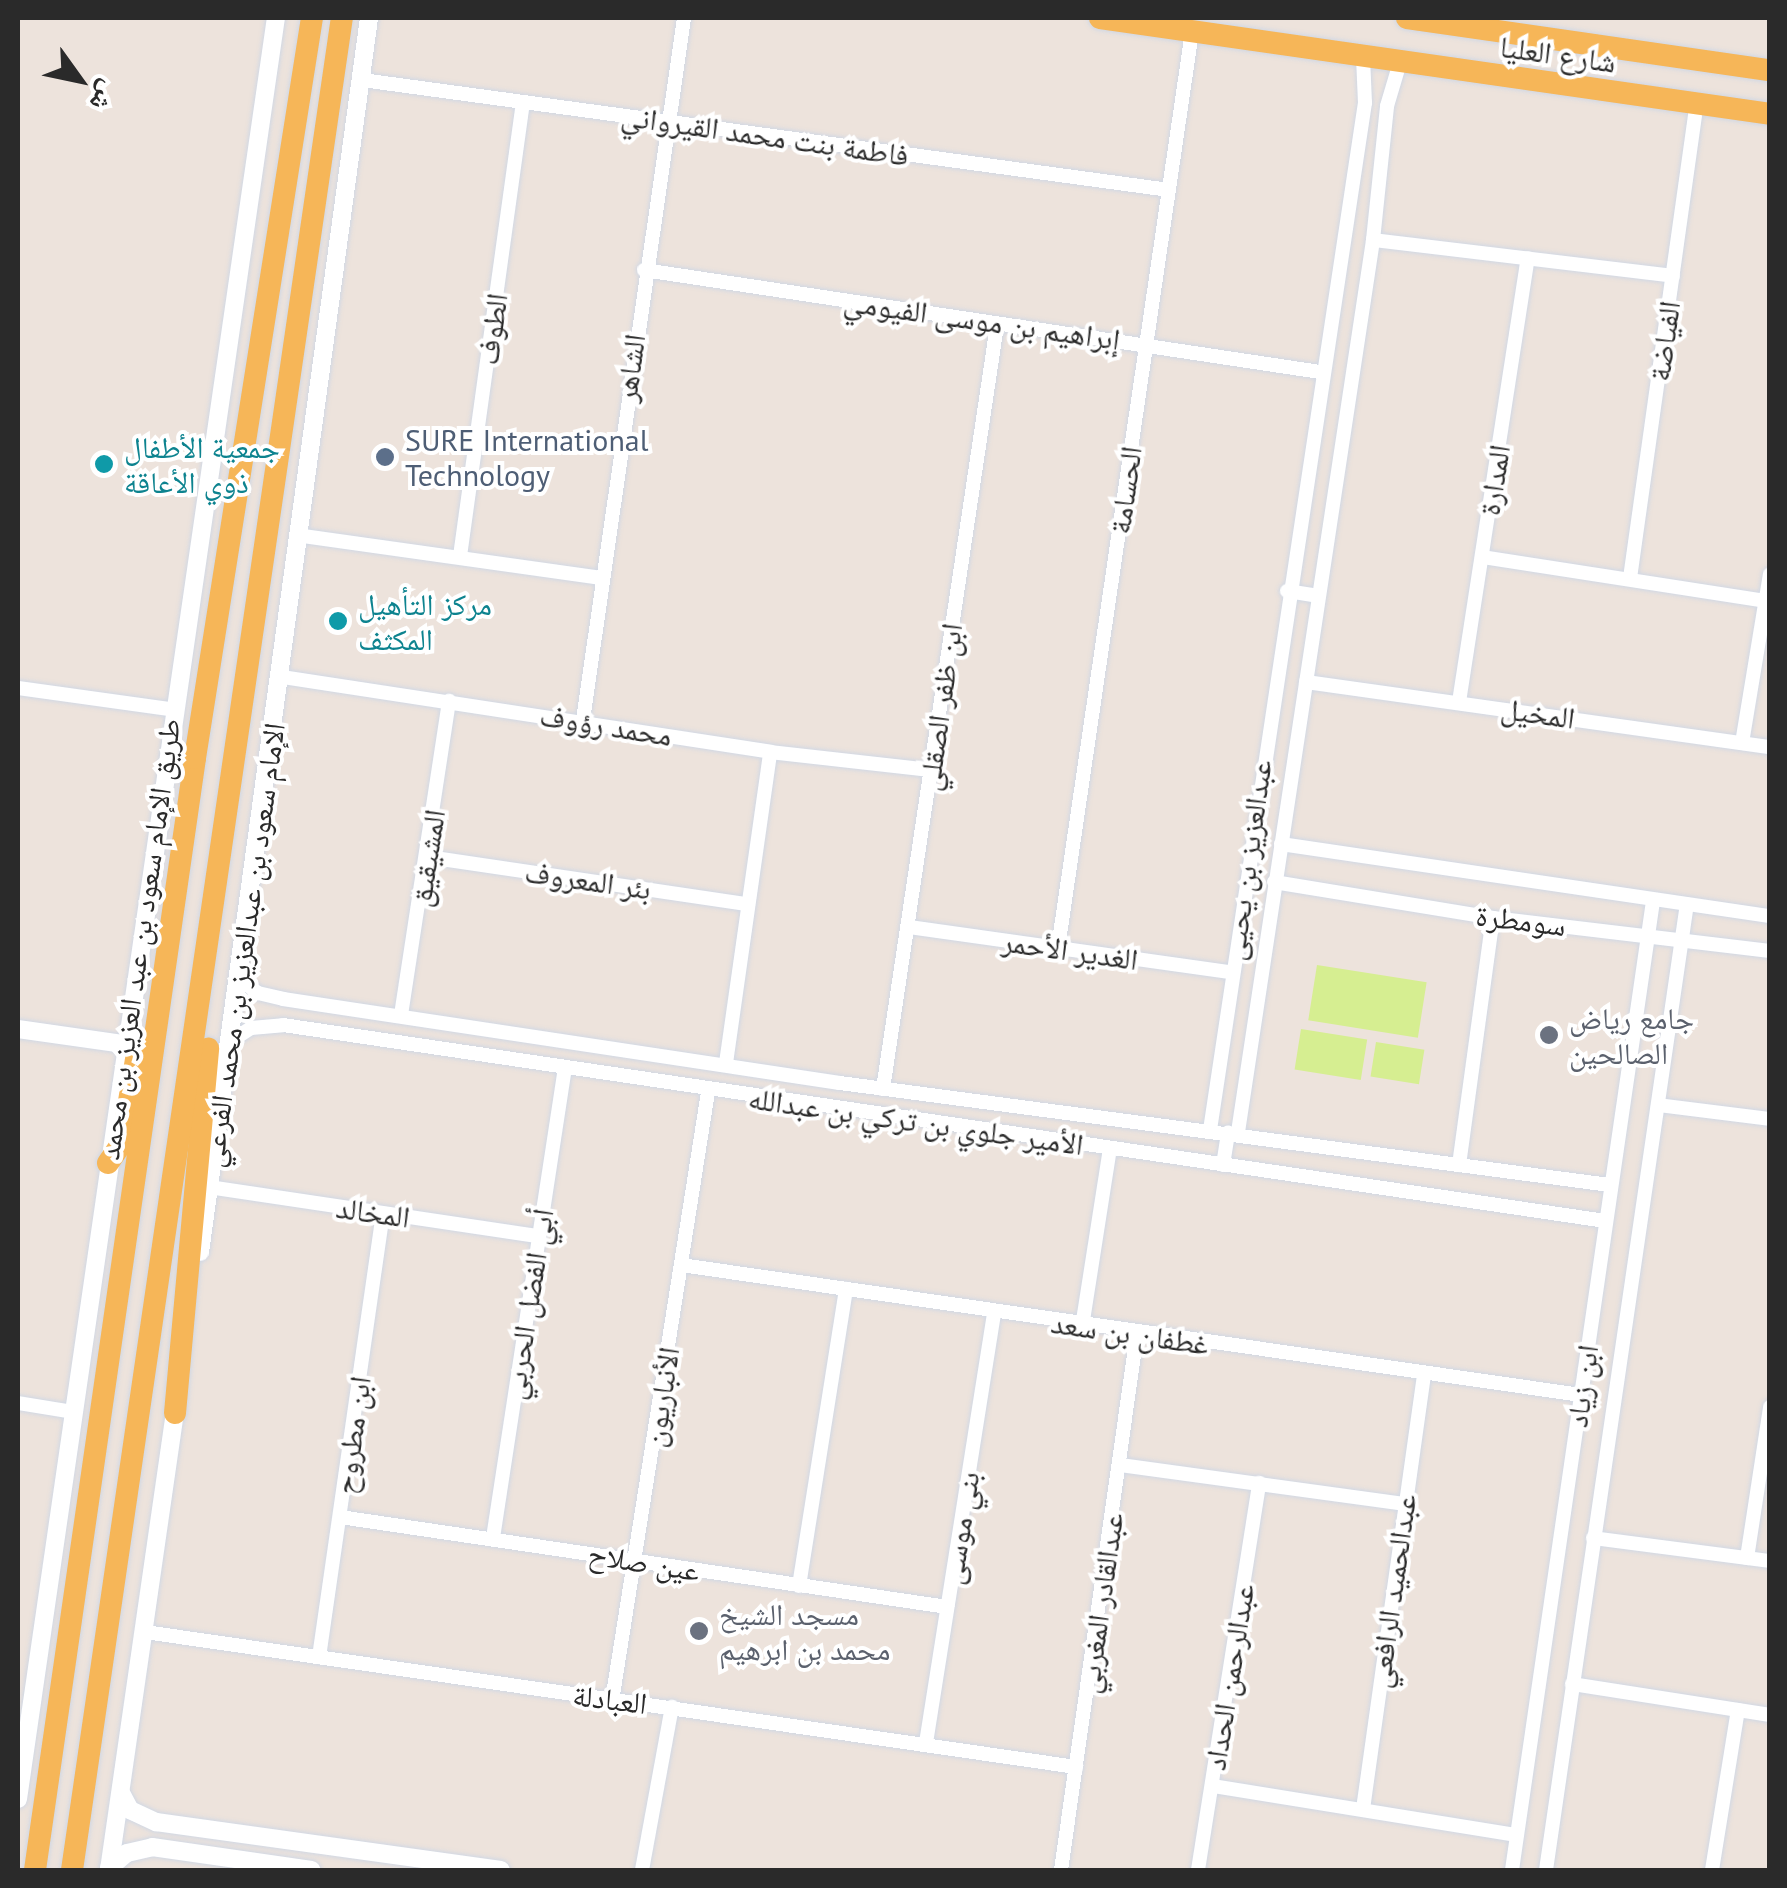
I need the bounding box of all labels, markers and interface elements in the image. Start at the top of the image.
street label: شارع العليا [1498,28,1618,80]
north arrow [30,30,130,130]
text: ش [82,74,129,119]
street label: فاطمة بنت محمد القيرواني [619,97,911,173]
street label: إبراهيم بن موسى الفيومي [842,283,1122,357]
street label: الطوف [469,291,515,367]
street label: الفياضة [1641,299,1687,383]
street label: الشاهر [607,332,653,404]
place label: SURE International Technology [405,422,648,492]
place label: جمعية الأطفال ذوي الأعاقة [124,429,280,500]
street label: المدارة [1471,442,1517,518]
street label: الحسامة [1101,444,1149,536]
marker: SURE International Technology [374,446,396,468]
marker: جمعية الأطفال ذوي الأعاقة [93,453,115,475]
place label: مركز التأهيل المكثف [358,586,492,656]
marker: مركز التأهيل المكثف [327,610,349,632]
street label: ابن ظفر الصقلي [910,621,970,793]
street label: المخيل [1499,690,1577,736]
street label: محمد رؤوف [537,697,675,753]
street label: طريق الإمام سعود بن عبد العزيز بن محمد [90,716,188,1162]
street label: الإمام سعود بن عبدالعزيز بن محمد الفرعي [194,720,292,1170]
street label: عبدالعزيز بن يحيى [1215,757,1279,963]
street label: المشيقيق [402,807,452,909]
street label: بئر المعروف [523,853,653,907]
street label: سومطرة [1474,897,1568,943]
street label: الغدير الأحمر [1000,923,1140,977]
place label: جامع رياض الصالحين [1569,1000,1694,1070]
marker: جامع رياض الصالحين [1538,1024,1560,1046]
street label: الأمير جلوي بن تركي بن عبدالله [746,1080,1086,1162]
street label: المخالد [334,1189,412,1235]
street label: أبي الفضل الحربي [495,1206,561,1402]
street label: غطفان بن سعد [1049,1304,1211,1362]
street label: ابن زياد [1558,1342,1606,1430]
street label: الأنباريون [635,1344,687,1450]
street label: ابن مطروح [326,1374,378,1496]
street label: بني موسى [933,1469,987,1587]
street label: عبدالحميد الرافعي [1361,1492,1423,1690]
street label: عبدالقادر المغربي [1070,1510,1130,1696]
street label: عين صلاح [586,1535,702,1589]
street label: عبدالرحمن الحداد [1197,1581,1261,1773]
place label: مسجد الشيخ محمد بن ابرهيم [719,1596,890,1666]
marker: مسجد الشيخ محمد بن ابرهيم [688,1620,710,1642]
street label: العبادلة [571,1677,649,1721]

